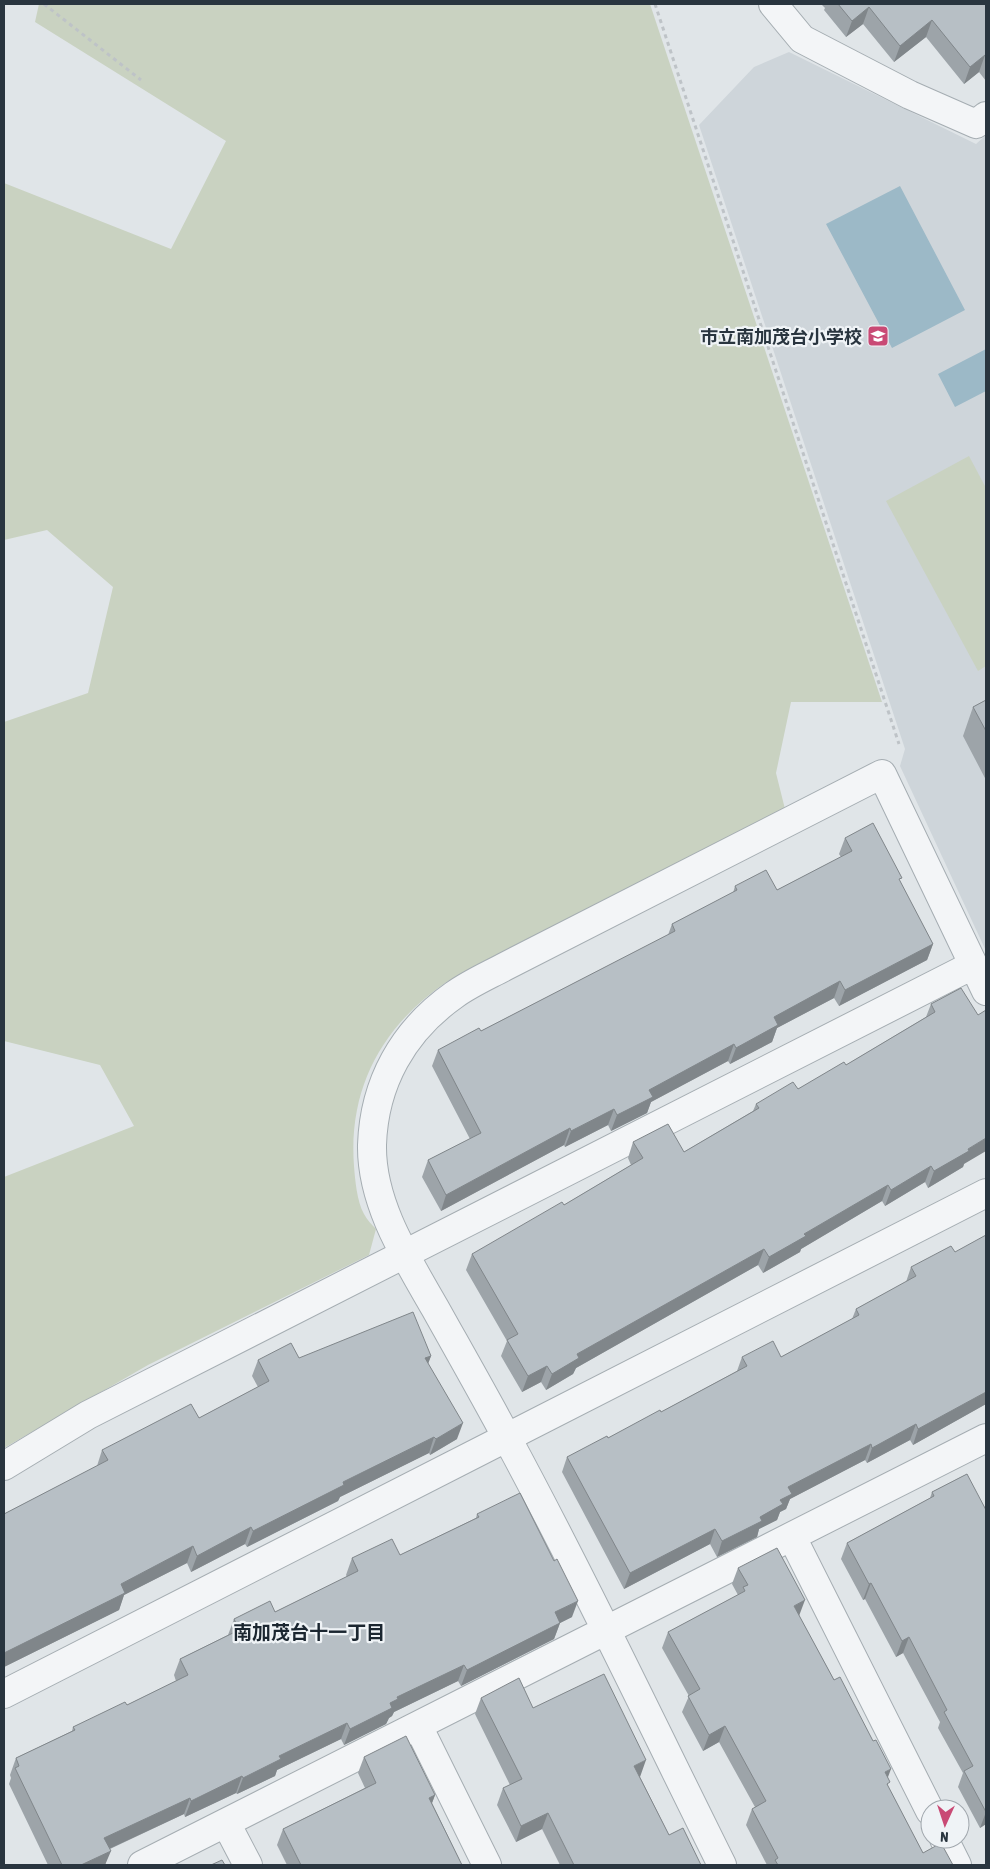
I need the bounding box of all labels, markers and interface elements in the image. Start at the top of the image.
school or university icon: 市立南加茂台小学校 [866,324,890,348]
place label: 市立南加茂台小学校 [700,326,862,347]
district label: 南加茂台十一丁目 [233,1621,385,1643]
north arrow [920,1799,970,1849]
text: N [940,1829,949,1845]

